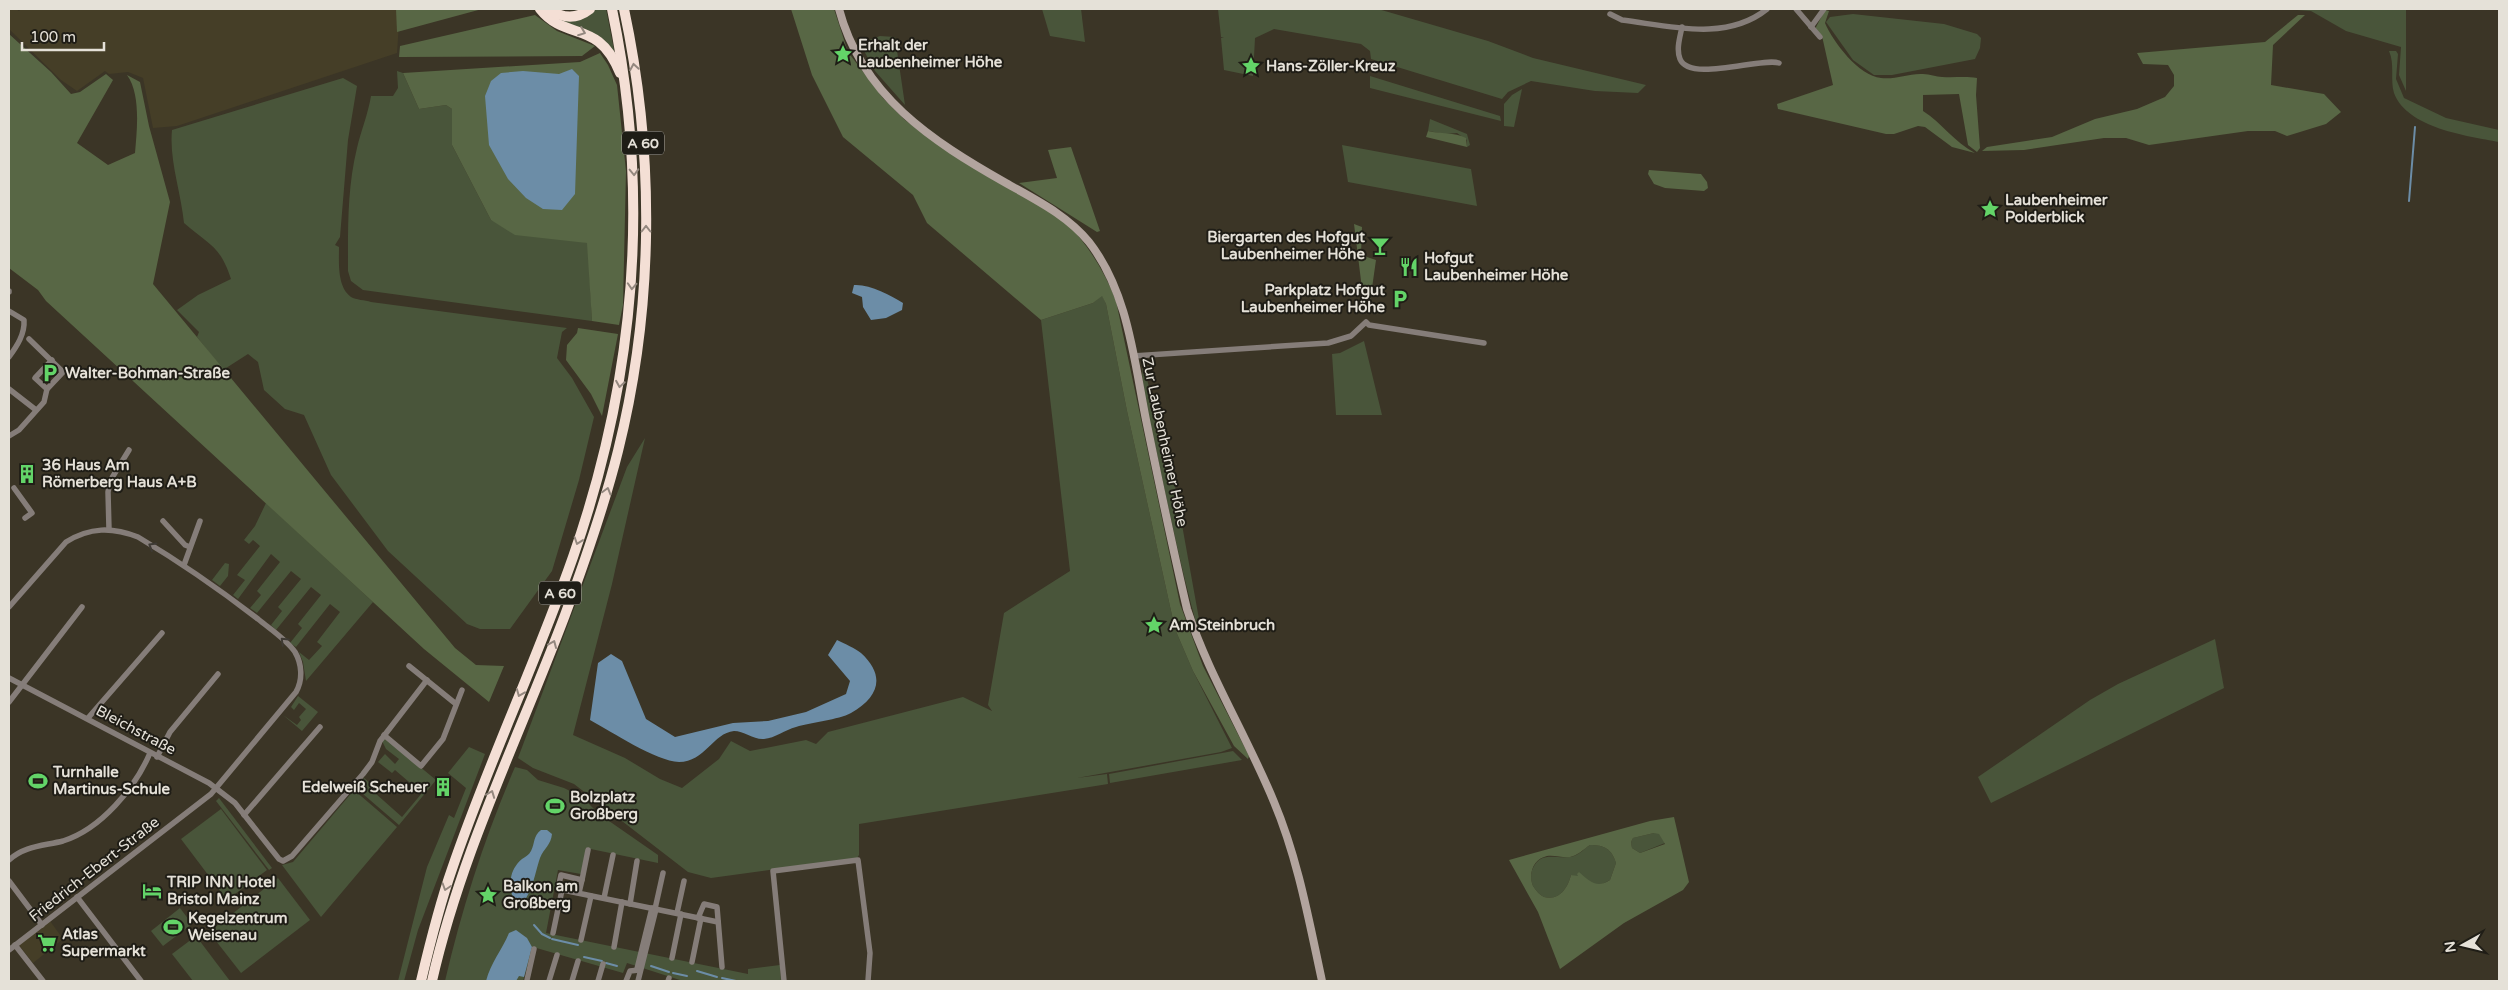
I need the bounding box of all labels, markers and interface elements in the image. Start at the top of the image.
scale bar [22,20,105,52]
one-way arrow [577,26,586,36]
text: 100 m [30,28,76,46]
place label: Erhalt der Laubenheimer Höhe [858,36,1003,71]
place icon: Erhalt der Laubenheimer Höhe [832,43,854,65]
place icon: Hans-Zöller-Kreuz [1240,55,1262,77]
place label: Hans-Zöller-Kreuz [1266,57,1396,75]
one-way arrow [630,63,640,72]
road number: A 60 [622,132,664,154]
one-way arrow [628,168,639,176]
place label: Laubenheimer Polderblick [2005,191,2108,226]
place icon: Laubenheimer Polderblick [1979,198,2001,220]
one-way arrow [641,225,651,232]
place label: Biergarten des Hofgut Laubenheimer Höhe [1207,228,1365,263]
bar icon: Biergarten des Hofgut Laubenheimer Höhe [1369,235,1391,257]
place label: Hofgut Laubenheimer Höhe [1424,249,1569,284]
restaurant icon: Hofgut Laubenheimer Höhe [1398,256,1420,278]
place label: Parkplatz Hofgut Laubenheimer Höhe [1241,281,1385,316]
one-way arrow [627,282,638,290]
parking icon: Parkplatz Hofgut Laubenheimer Höhe [1389,288,1411,310]
street label: Zur Laubenheimer Höhe [1138,356,1192,528]
parking icon: Walter-Bohman-Straße [39,362,61,384]
place label: Walter-Bohman-Straße [65,364,230,382]
one-way arrow [615,380,625,389]
place label: 36 Haus Am Römerberg Haus A+B [42,456,197,492]
building icon: 36 Haus Am Römerberg Haus A+B [16,463,38,485]
one-way arrow [602,487,612,495]
one-way arrow [574,537,584,545]
one-way arrow [149,542,158,552]
road number: A 60 [539,582,581,604]
place icon: Am Steinbruch [1143,614,1165,636]
place label: Am Steinbruch [1169,616,1275,634]
one-way arrow [281,638,290,647]
one-way arrow [546,640,557,649]
one-way arrow [516,688,526,697]
street label: Bleichstraße [93,701,179,759]
place label: Turnhalle Martinus-Schule [52,763,171,798]
sports icon: Turnhalle Martinus-Schule [27,770,49,792]
building icon: Edelweiß Scheuer [432,776,454,798]
place label: Edelweiß Scheuer [302,778,428,796]
place label: Bolzplatz Großberg [570,788,638,824]
one-way arrow [485,790,496,799]
sports icon: Bolzplatz Großberg [544,795,566,817]
street label: Friedrich-Ebert-Straße [25,813,163,925]
place label: TRIP INN Hotel Bristol Mainz [166,873,275,908]
place label: Balkon am Großberg [503,877,578,913]
hotel icon: TRIP INN Hotel Bristol Mainz [141,880,163,902]
one-way arrow [442,882,452,891]
place icon: Balkon am Großberg [477,884,499,906]
place label: Kegelzentrum Weisenau [188,909,288,944]
sports icon: Kegelzentrum Weisenau [162,916,184,938]
north arrow [2438,920,2488,970]
place label: Atlas Supermarkt [62,925,146,961]
supermarket icon: Atlas Supermarkt [36,932,58,954]
text: N [2441,940,2460,953]

